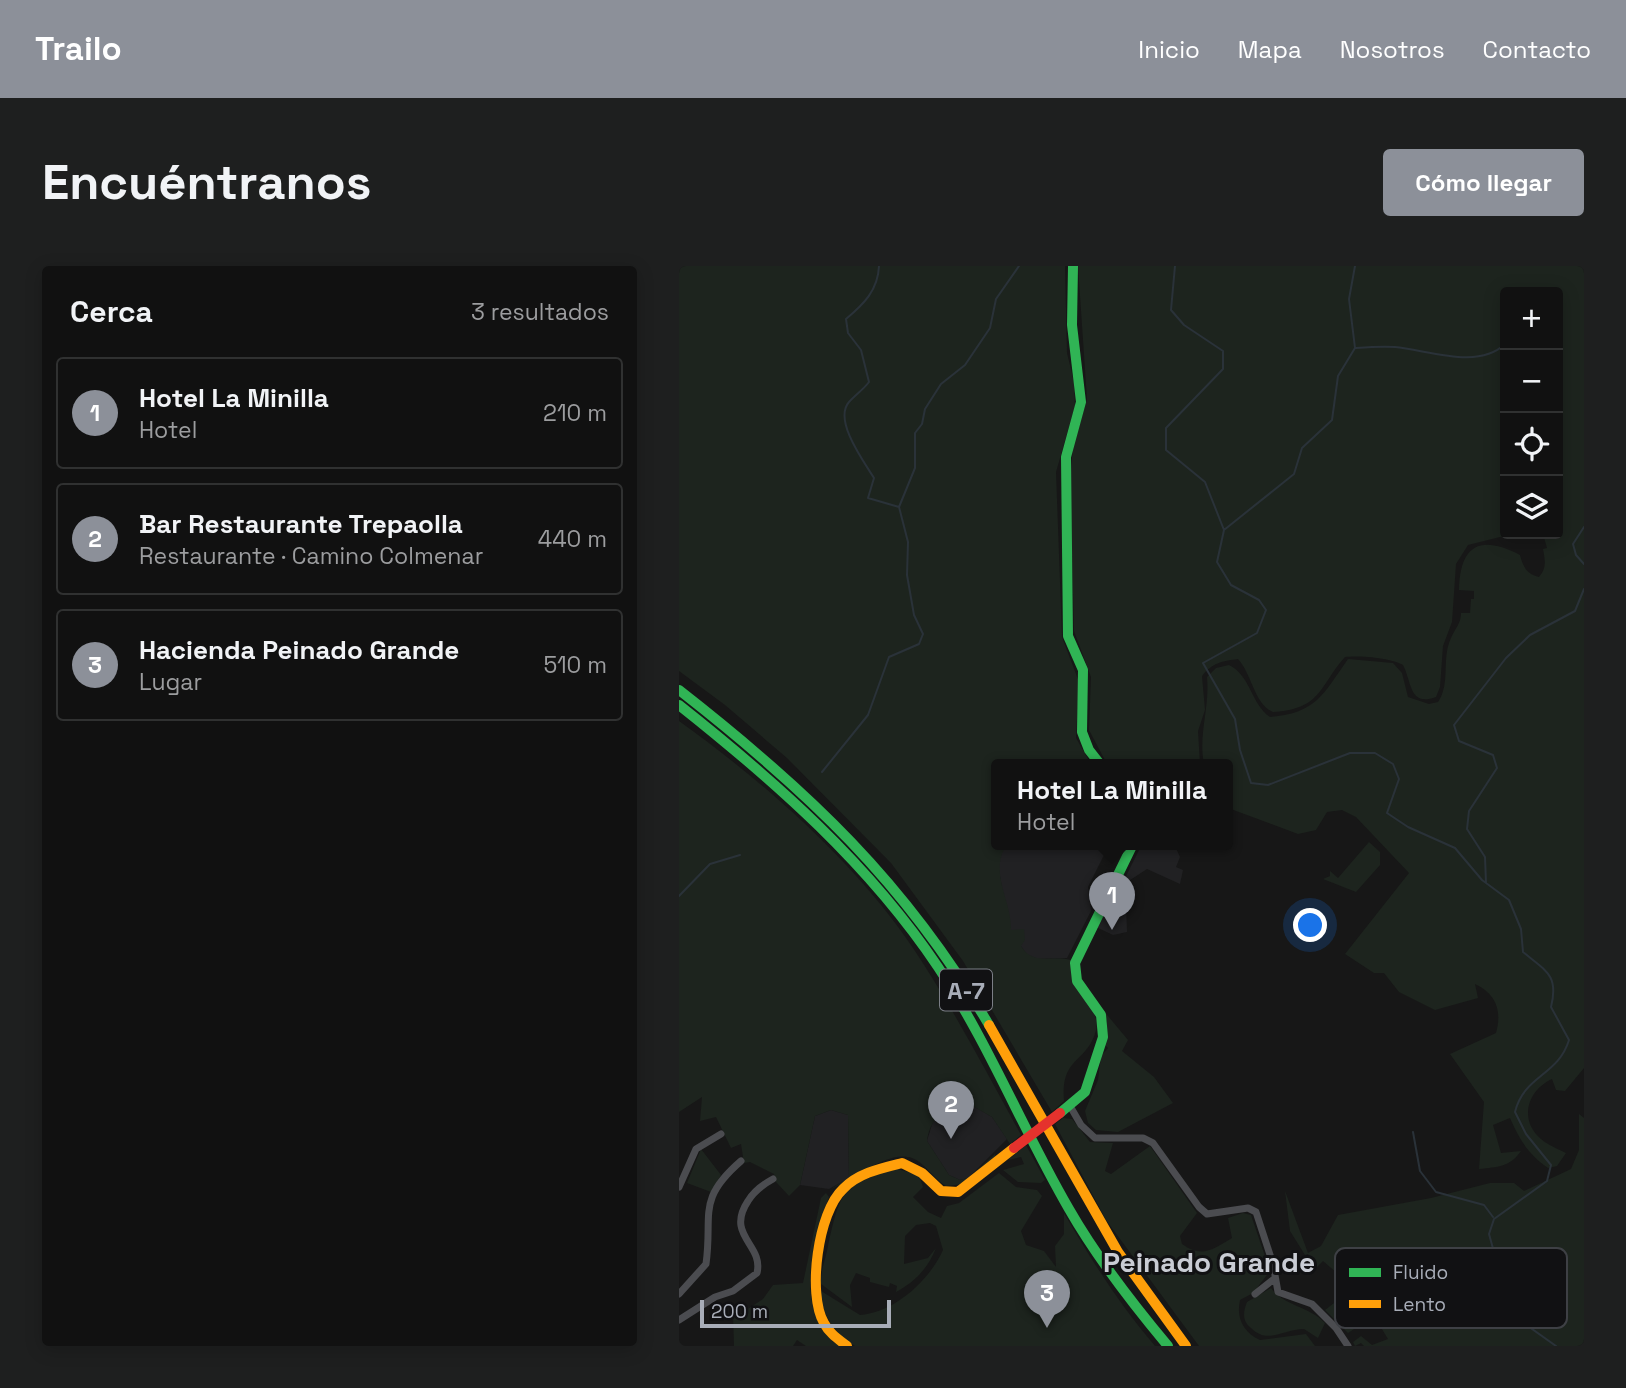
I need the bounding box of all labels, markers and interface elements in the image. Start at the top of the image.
text: Trailo [35,28,122,70]
text: Inicio [1138,34,1200,65]
text: Mapa [1238,34,1302,65]
text: Nosotros [1340,34,1445,65]
text: Contacto [1483,34,1591,65]
button: Cómo llegar [1383,149,1584,216]
text: Encuéntranos [42,151,371,213]
map controls [1500,287,1563,539]
button: + [1500,287,1563,350]
text: Cerca [70,292,153,331]
text: 3 resultados [471,297,609,327]
button: − [1500,350,1563,413]
text: Hotel La Minilla [139,381,329,415]
text: 1 [90,398,100,428]
text: 210 m [543,398,607,428]
button: locate [1500,413,1563,476]
text: Hotel [139,415,197,445]
button: layers [1500,476,1563,539]
text: Bar Restaurante Trepaolla [139,507,463,541]
text: 2 [88,524,102,554]
text: 440 m [538,524,607,554]
text: Restaurante · Camino Colmenar [139,541,483,571]
text: Hacienda Peinado Grande [139,633,459,667]
text: 3 [88,650,102,680]
text: 510 m [544,650,607,680]
text: Lugar [139,667,202,697]
popup [991,759,1233,850]
text: Hotel La Minilla [1017,773,1207,807]
text: Hotel [1017,807,1075,837]
pin: 1 [1089,872,1135,930]
your location [1293,908,1327,942]
road number: A-7 [940,970,992,1010]
pin: 2 [928,1081,974,1139]
district label: Peinado Grande [1103,1244,1315,1280]
legend [1335,1248,1567,1328]
text: Fluido [1393,1260,1448,1285]
pin: 3 [1024,1270,1070,1328]
text: Lento [1393,1292,1446,1317]
scale bar [700,1297,891,1329]
text: 200 m [711,1299,768,1324]

